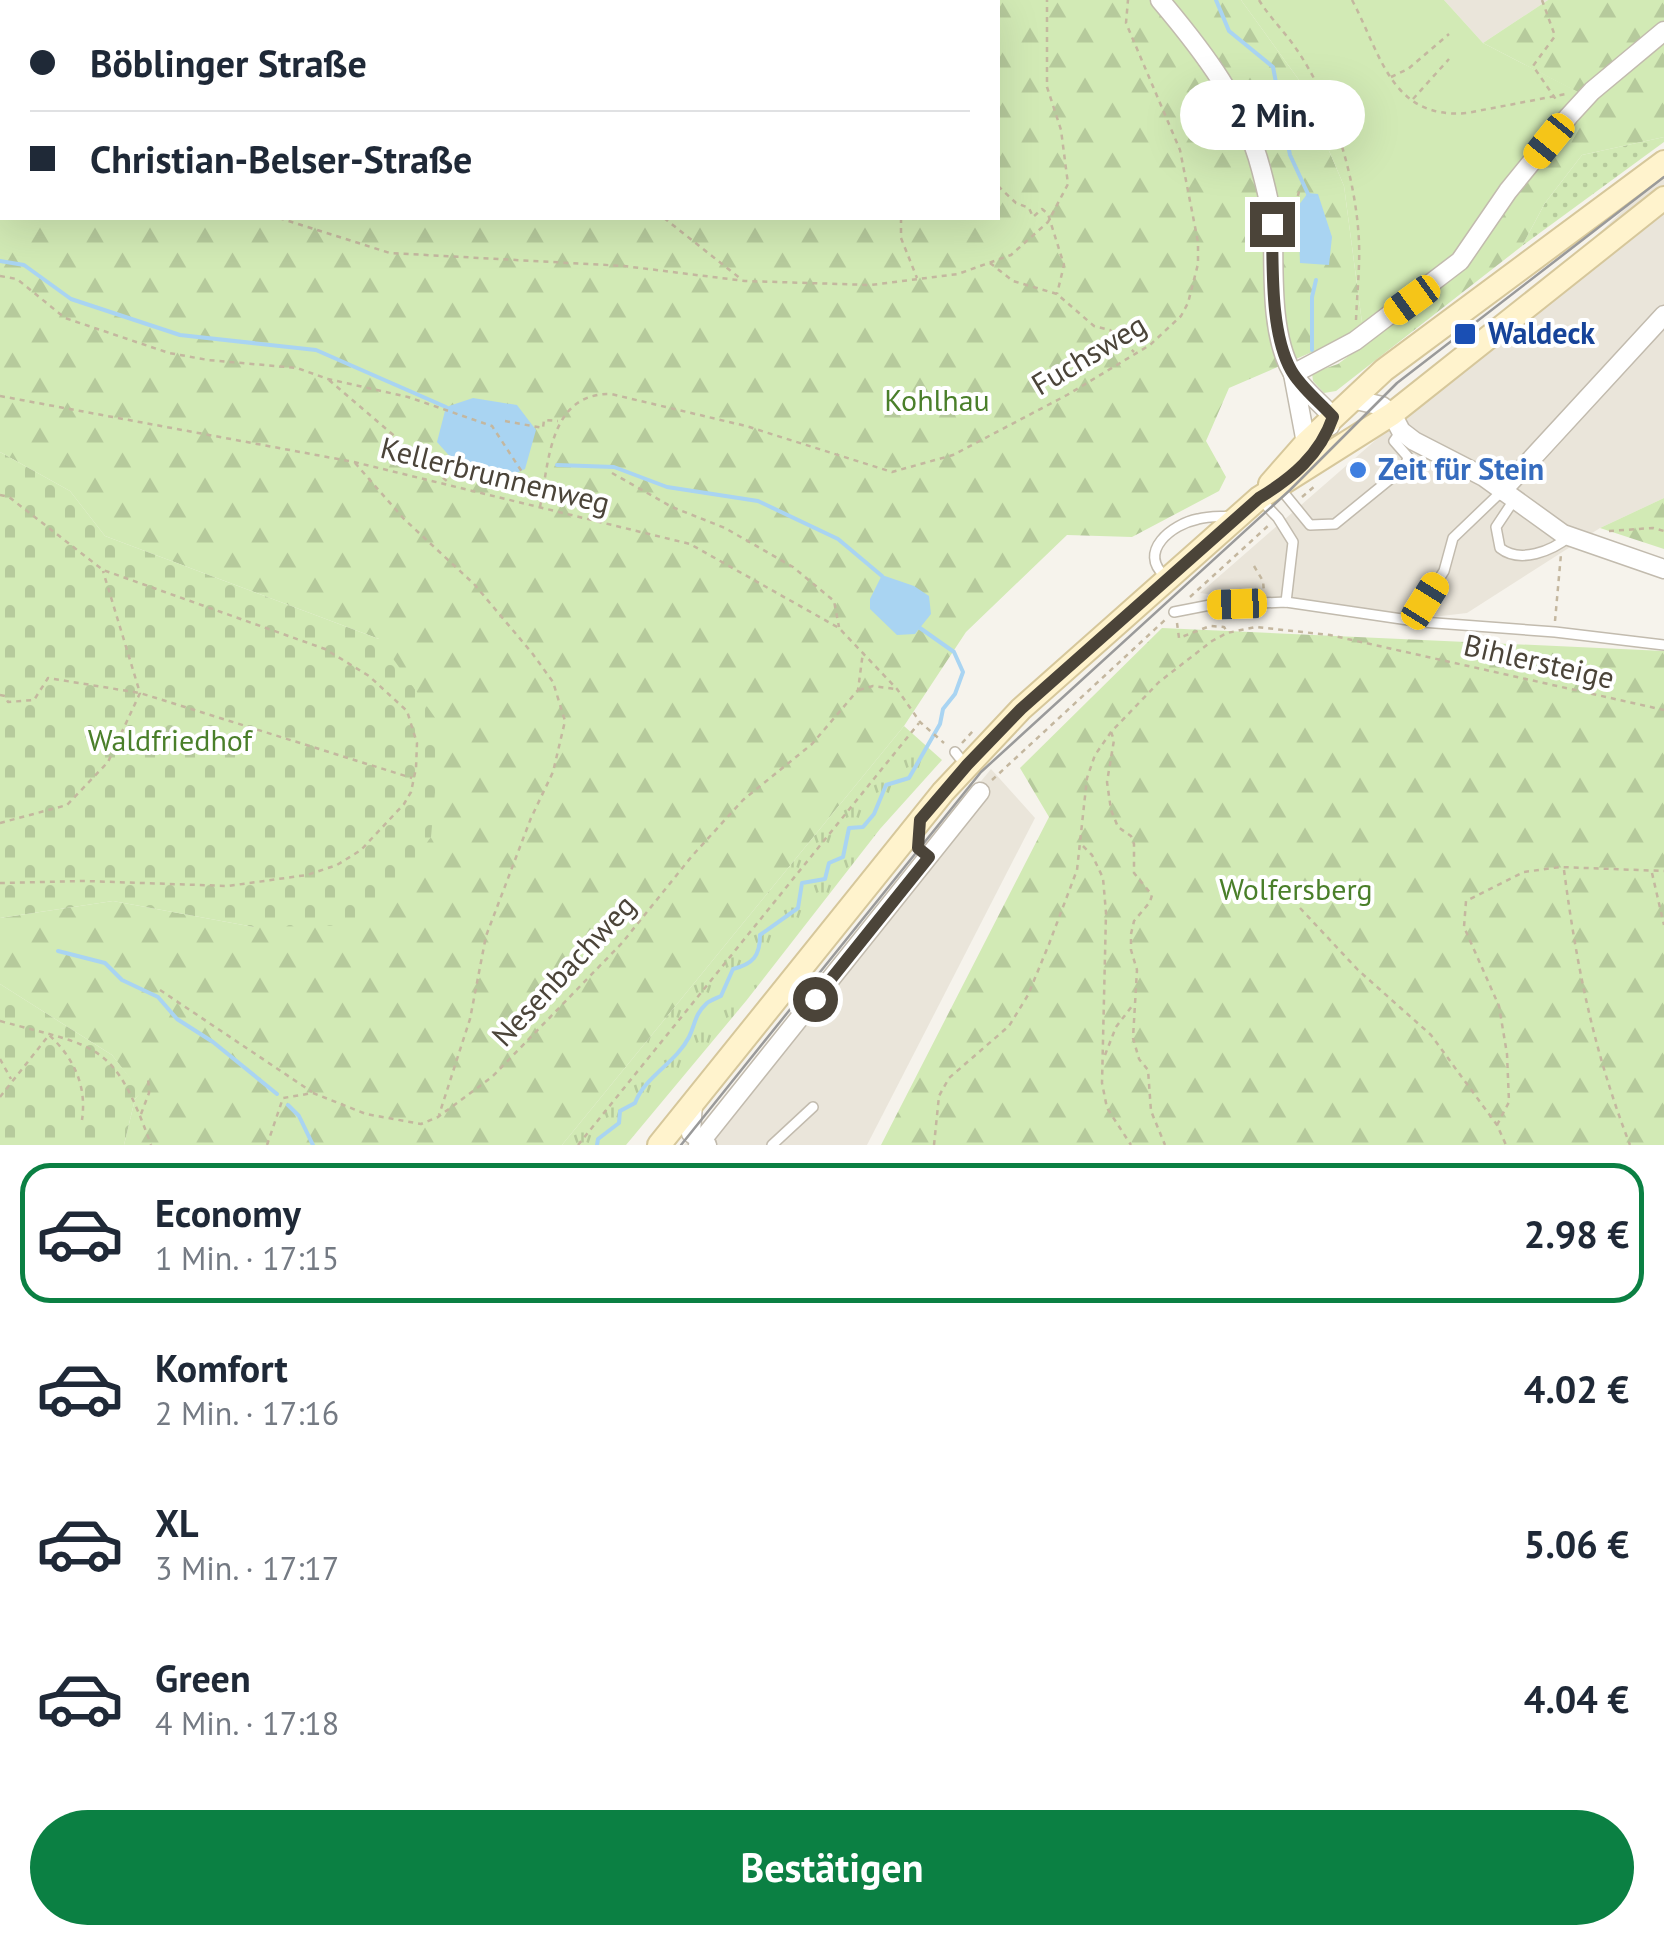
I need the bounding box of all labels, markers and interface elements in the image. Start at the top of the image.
text: Böblinger Straße [90,38,367,87]
callout: 2 Min. [1180,79,1364,149]
text: 2 Min. [1230,94,1315,136]
car [1518,108,1580,174]
text: Christian-Belser-Straße [90,134,472,183]
route end [1250,202,1295,247]
car [1379,270,1445,330]
street label: Fuchsweg [1024,304,1153,403]
place label: Waldeck [1488,313,1595,352]
marker: Waldeck [1452,321,1478,347]
park label: Kohlhau [884,380,990,419]
street label: Kellerbrunnenweg [377,427,614,522]
place label: Zeit für Stein [1378,449,1544,488]
marker: Zeit für Stein [1347,459,1369,481]
car [1396,568,1454,634]
car [1206,588,1268,620]
street label: Bihlersteige [1460,624,1618,697]
park label: Waldfriedhof [88,720,254,759]
park label: Wolfersberg [1219,869,1373,908]
street label: Nesenbachweg [483,886,643,1054]
route start [793,977,838,1022]
icon: car [35,1188,125,1278]
text: Economy [155,1188,301,1237]
text: 2.98 € [1524,1209,1629,1258]
text: 1 Min. · 17:15 [155,1237,339,1279]
icon: car [35,1343,125,1433]
text: Komfort [155,1343,288,1392]
text: 4.02 € [1524,1364,1629,1413]
text: 2 Min. · 17:16 [155,1392,339,1434]
icon: car [35,1498,125,1588]
text: XL [155,1498,199,1547]
text: 5.06 € [1524,1519,1629,1568]
text: 3 Min. · 17:17 [155,1547,339,1589]
icon: car [35,1653,125,1743]
text: Green [155,1653,251,1702]
text: 4.04 € [1524,1674,1629,1723]
text: 4 Min. · 17:18 [155,1702,339,1744]
button: Bestätigen [30,1810,1634,1925]

